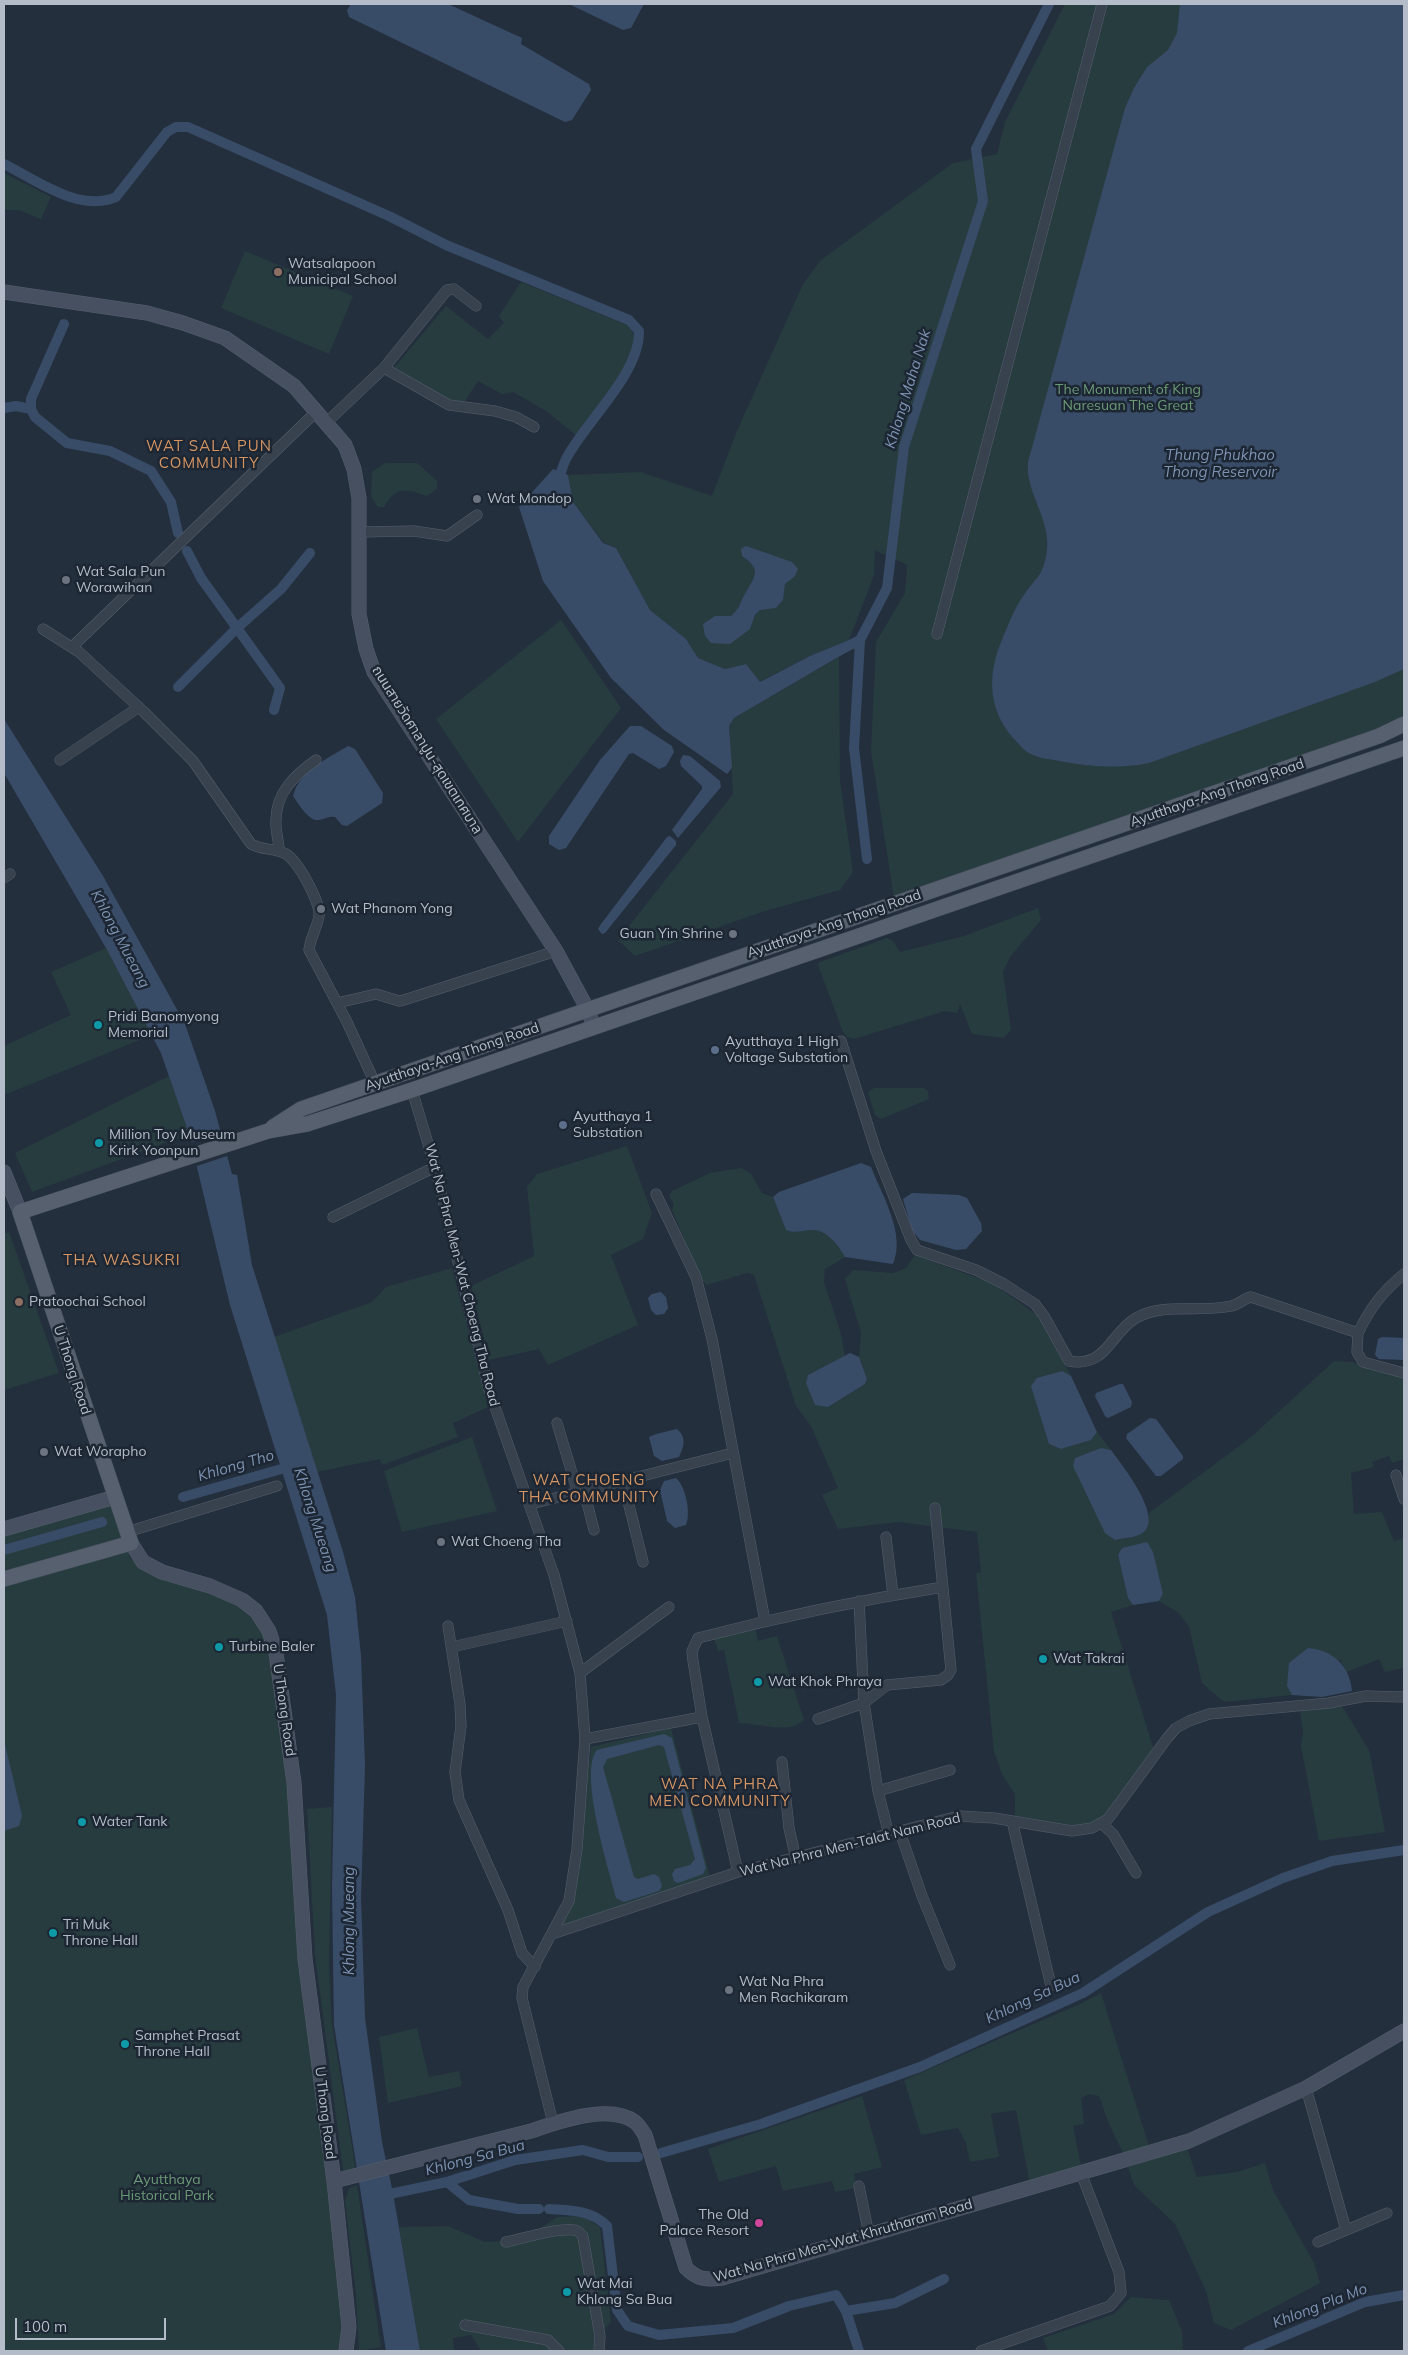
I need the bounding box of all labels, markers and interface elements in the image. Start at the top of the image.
place label: Watsalapoon Municipal School [288,256,397,288]
marker: Watsalapoon Municipal School [272,266,284,278]
water label: Khlong Maha Nak [881,327,935,451]
park label: The Monument of King Naresuan The Great [1055,382,1201,414]
district label: WAT SALA PUN COMMUNITY [145,437,273,472]
water label: Thung Phukhao Thong Reservoir [1163,446,1277,481]
place label: Wat Mondop [487,491,572,507]
marker: Wat Mondop [471,493,483,505]
place label: Wat Sala Pun Worawihan [76,564,166,596]
marker: Wat Sala Pun Worawihan [60,574,72,586]
street label: ถนนสายวัดศาลาปูน-สุดเขตเทศบาล [368,663,486,837]
street label: Ayutthaya-Ang Thong Road [1128,755,1306,831]
street label: Ayutthaya-Ang Thong Road [745,886,923,962]
water label: Khlong Mueang [87,887,153,991]
place label: Wat Phanom Yong [331,901,453,917]
marker: Wat Phanom Yong [315,903,327,915]
place label: Guan Yin Shrine [620,926,723,942]
marker: Guan Yin Shrine [727,928,739,940]
place label: Pridi Banomyong Memorial [108,1009,219,1042]
marker: Pridi Banomyong Memorial [92,1019,104,1031]
street label: Ayutthaya-Ang Thong Road [363,1019,541,1095]
place label: Ayutthaya 1 High Voltage Substation [725,1034,848,1066]
marker: Ayutthaya 1 High Voltage Substation [709,1044,721,1056]
place label: Ayutthaya 1 Substation [573,1109,652,1142]
marker: Ayutthaya 1 Substation [557,1119,569,1131]
place label: Million Toy Museum Krirk Yoonpun [109,1127,236,1160]
marker: Million Toy Museum Krirk Yoonpun [93,1137,105,1149]
street label: Wat Na Phra Men-Wat Choeng Tha Road [421,1142,503,1408]
district label: THA WASUKRI [62,1251,182,1269]
place label: Pratoochai School [29,1294,146,1310]
marker: Pratoochai School [13,1296,25,1308]
street label: U Thong Road [50,1323,94,1417]
place label: Wat Worapho [54,1444,146,1460]
marker: Wat Worapho [38,1446,50,1458]
water label: Khlong Tho [196,1447,276,1485]
water label: Khlong Mueang [290,1466,340,1574]
district label: WAT CHOENG THA COMMUNITY [517,1471,661,1506]
place label: Wat Choeng Tha [451,1534,561,1550]
marker: Wat Choeng Tha [435,1536,447,1548]
place label: Turbine Baler [229,1639,315,1655]
marker: Turbine Baler [213,1641,225,1653]
place label: Wat Takrai [1053,1651,1124,1667]
marker: Wat Takrai [1037,1653,1049,1665]
street label: U Thong Road [269,1663,299,1757]
place label: Wat Khok Phraya [768,1674,882,1690]
marker: Wat Khok Phraya [752,1676,764,1688]
district label: WAT NA PHRA MEN COMMUNITY [648,1775,792,1810]
street label: Wat Na Phra Men-Talat Nam Road [738,1809,962,1881]
place label: Water Tank [92,1814,168,1830]
marker: Water Tank [76,1816,88,1828]
water label: Khlong Mueang [340,1867,358,1975]
place label: Tri Muk Throne Hall [63,1917,138,1950]
marker: Tri Muk Throne Hall [47,1927,59,1939]
water label: Khlong Sa Bua [983,1968,1083,2028]
place label: Wat Na Phra Men Rachikaram [739,1974,848,2006]
marker: Wat Na Phra Men Rachikaram [723,1984,735,1996]
place label: Samphet Prasat Throne Hall [135,2028,240,2060]
marker: Samphet Prasat Throne Hall [119,2038,131,2050]
street label: U Thong Road [311,2066,339,2160]
water label: Khlong Sa Bua [423,2136,527,2180]
park label: Ayutthaya Historical Park [120,2172,214,2204]
street label: Wat Na Phra Men-Wat Khrutharam Road [711,2196,975,2286]
place label: The Old Palace Resort [660,2207,749,2240]
marker: The Old Palace Resort [753,2217,765,2229]
place label: Wat Mai Khlong Sa Bua [577,2276,672,2308]
water label: Khlong Pla Mo [1270,2280,1370,2332]
marker: Wat Mai Khlong Sa Bua [561,2286,573,2298]
scale bar [18,2308,169,2340]
text: 100 m [23,2317,67,2336]

